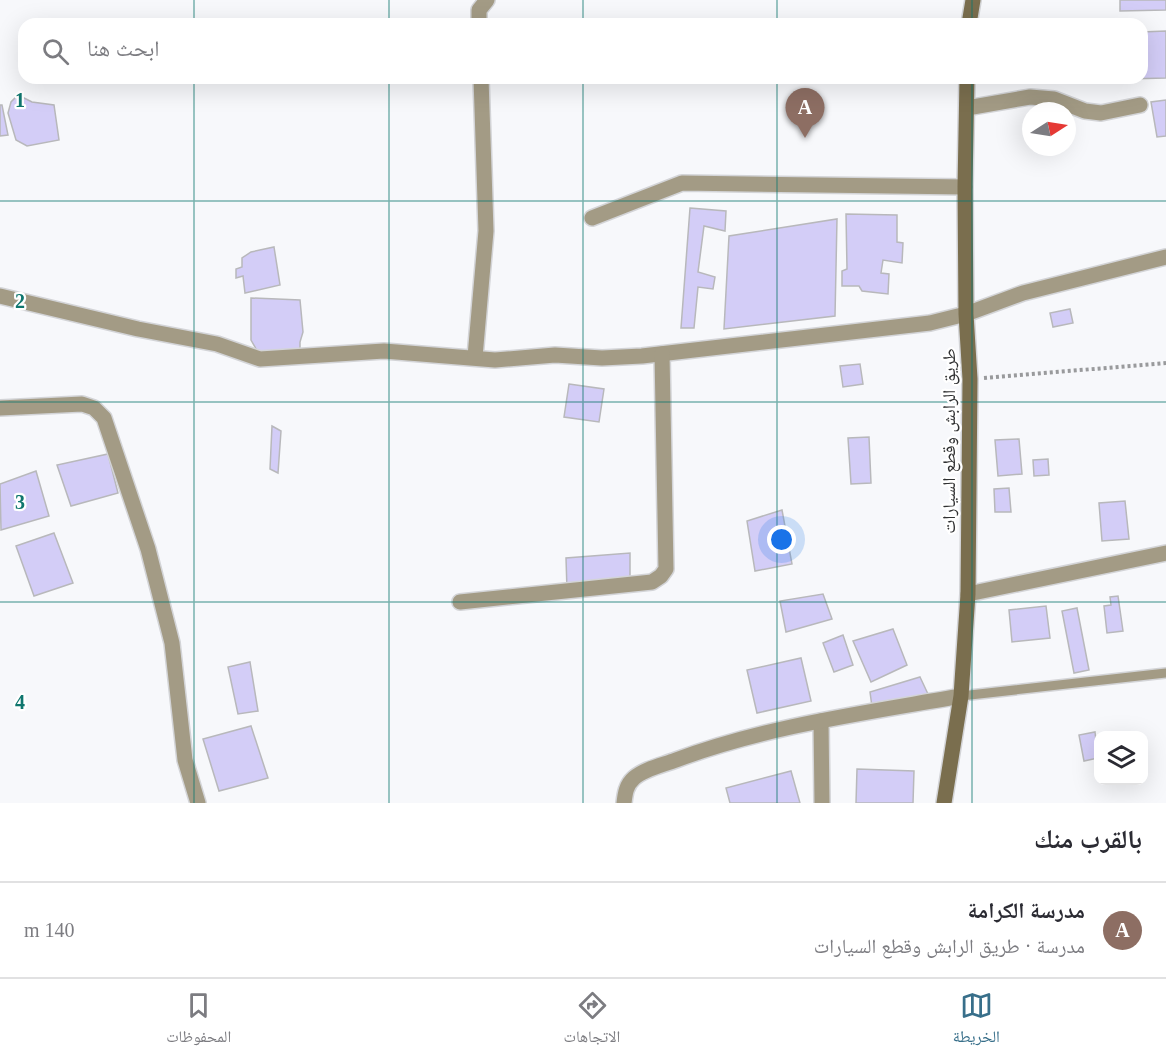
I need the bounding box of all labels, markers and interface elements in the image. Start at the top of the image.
search box [18,18,1148,84]
icon: search [39,35,72,68]
text: ابحث هنا [87,36,160,61]
pin: A [786,88,824,138]
text: 1 [15,89,25,111]
north arrow [1022,102,1076,156]
text: 2 [15,290,25,312]
street label: طريق الرابش وقطع السيارات [939,348,961,534]
text: 3 [15,491,25,513]
your location [767,525,796,554]
text: 4 [15,691,25,713]
map controls [1094,731,1148,785]
button: layers [1094,731,1148,785]
text: بالقرب منك [1034,825,1142,854]
text: مدرسة الكرامة [968,898,1085,923]
text: 140 m [24,919,75,941]
text: A [1115,919,1130,941]
text: مدرسة · طريق الرابش وقطع السيارات [814,935,1085,957]
tab: المحفوظات [166,989,231,1052]
tab: الاتجاهات [564,989,620,1052]
tab: الخريطة [953,989,1000,1052]

